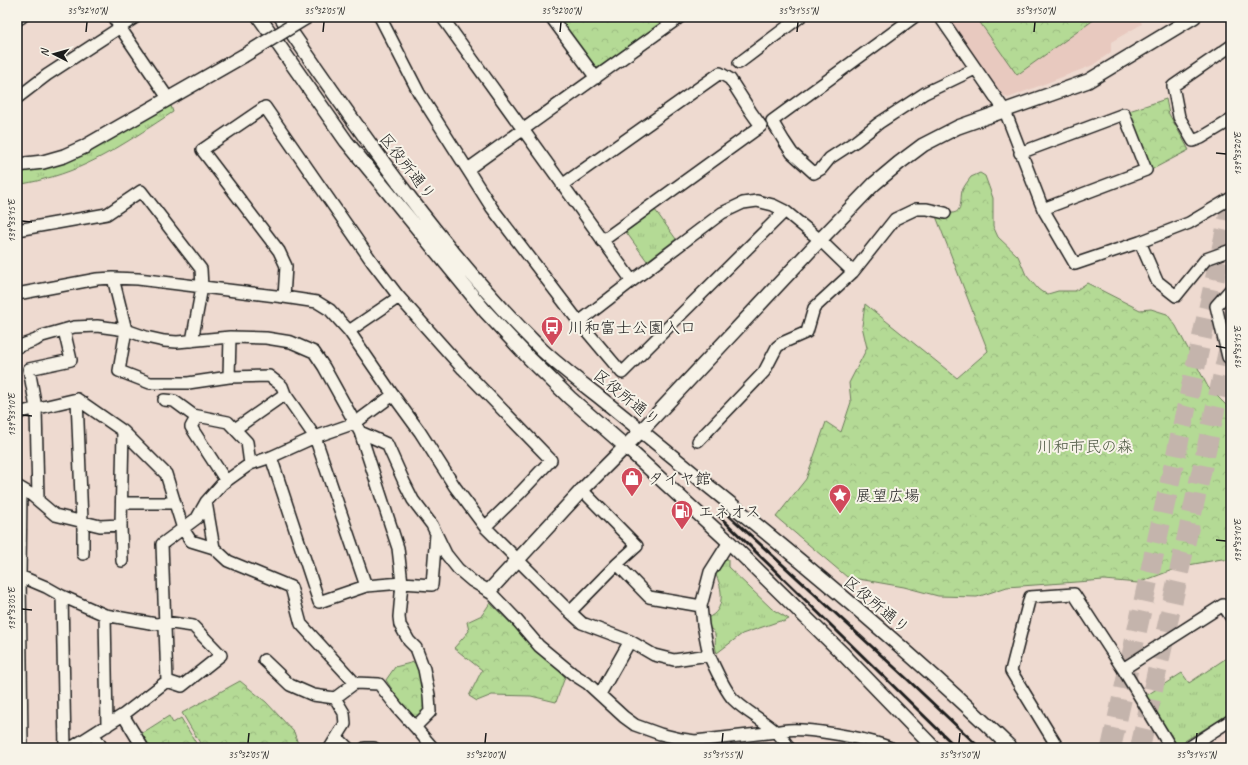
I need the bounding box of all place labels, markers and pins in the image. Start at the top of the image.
bus stop icon: 川和富士公園入口 [539,314,565,347]
place label: 川和富士公園入口 [568,318,696,338]
shop icon: タイヤ館 [619,465,645,498]
place label: タイヤ館 [648,469,711,489]
place icon: 展望広場 [827,482,853,515]
place label: 展望広場 [856,486,920,506]
fuel station icon: エネオス [669,498,695,531]
place label: エネオス [698,502,761,522]

